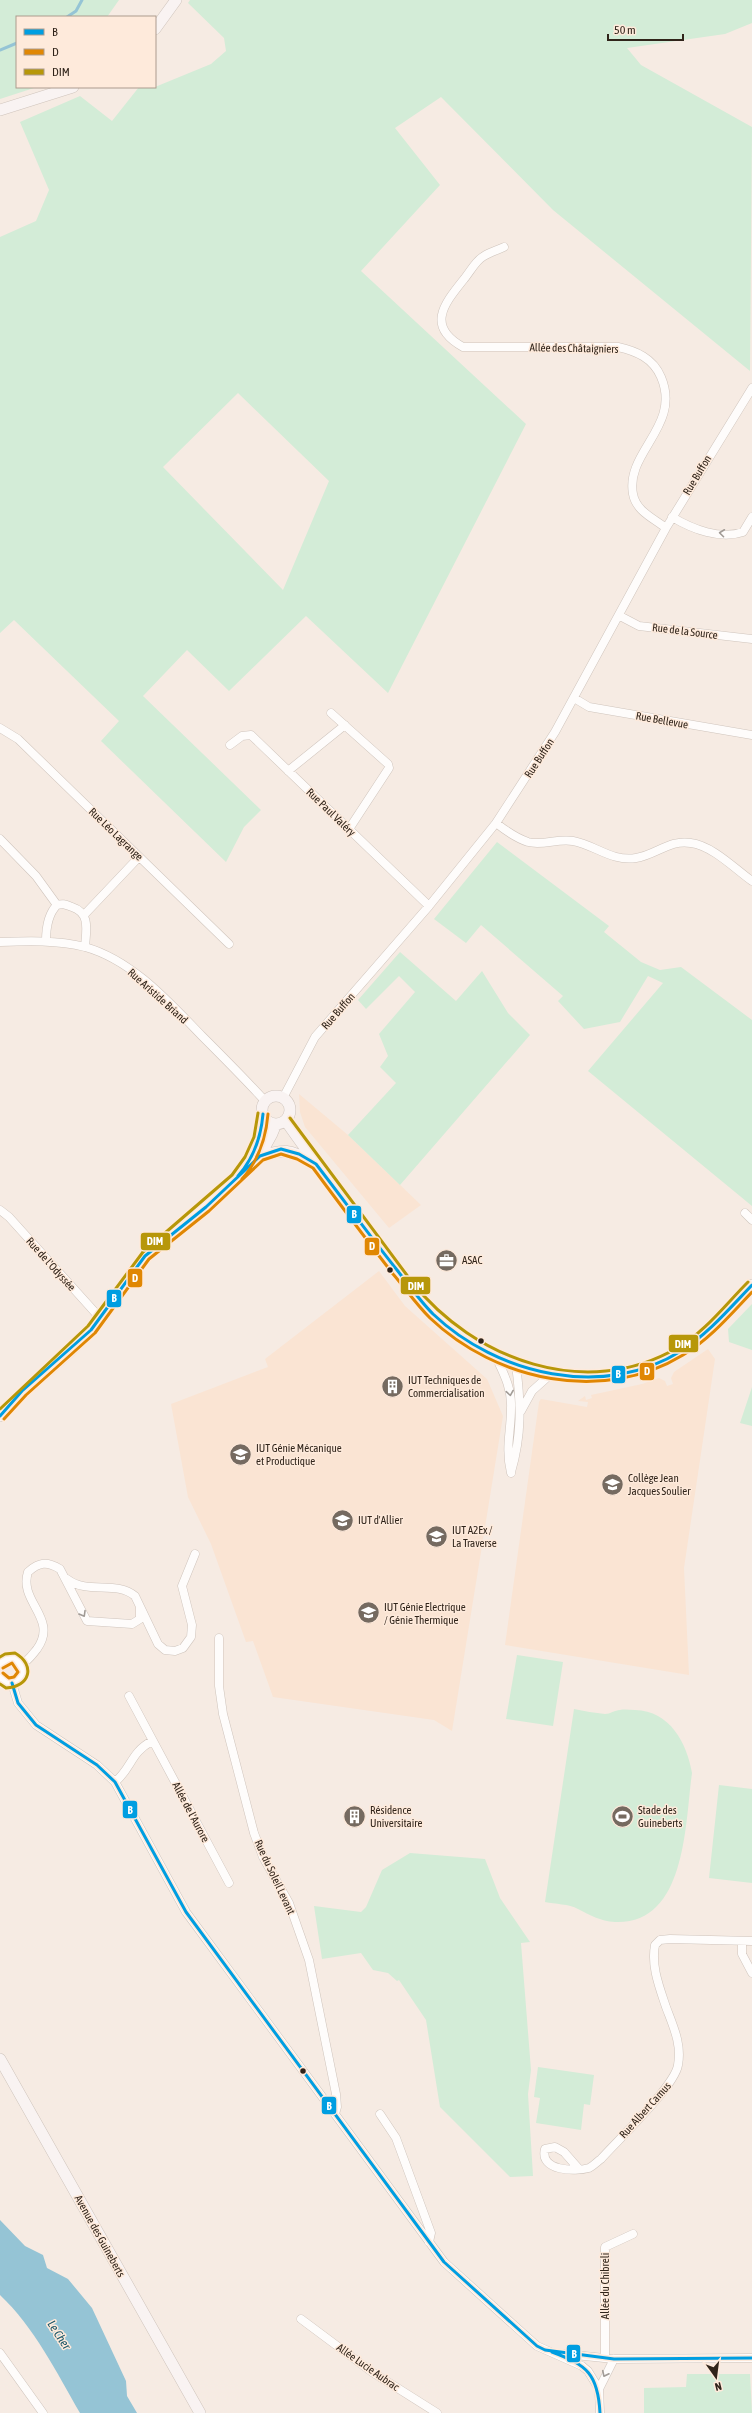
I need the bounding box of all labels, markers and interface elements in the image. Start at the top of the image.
legend [16,16,156,88]
scale bar [608,16,683,42]
text: 50 m [614,23,636,37]
text: B [52,25,58,39]
text: D [52,45,59,59]
text: DIM [52,65,70,79]
street label: Allée des Châtaigniers [529,341,619,355]
street label: Rue Buffon [680,453,714,497]
one-way arrow [719,529,725,538]
street label: Rue de la Source [652,621,718,641]
street label: Rue Bellevue [635,709,689,731]
street label: Rue Buffon [522,736,556,780]
street label: Rue Paul Valéry [304,786,358,839]
street label: Rue Léo Lagrange [87,805,145,863]
street label: Rue Aristide Briand [126,966,190,1026]
street label: Rue Buffon [319,990,357,1032]
line badge: B [346,1205,362,1224]
text: B [351,1208,357,1220]
line badge: DIM [140,1232,171,1251]
street label: Rue de l'Odyssée [24,1235,78,1293]
text: DIM [147,1235,163,1247]
line badge: D [364,1237,380,1256]
text: D [369,1240,375,1252]
office icon: ASAC [433,1247,459,1273]
place label: ASAC [462,1254,482,1266]
unlabelled marker [385,1265,395,1275]
line badge: D [127,1268,143,1288]
text: D [132,1272,138,1284]
line badge: DIM [400,1276,431,1295]
text: DIM [408,1280,424,1292]
line badge: B [106,1289,122,1308]
text: B [111,1292,117,1304]
line badge: DIM [668,1334,699,1353]
unlabelled marker [476,1336,486,1346]
text: DIM [675,1338,691,1350]
line badge: D [639,1362,655,1381]
line badge: B [611,1365,626,1384]
text: D [644,1365,650,1377]
text: B [615,1368,621,1380]
building icon: IUT Techniques de Commercialisation [380,1373,406,1399]
place label: IUT Techniques de Commercialisation [408,1374,485,1399]
one-way arrow [505,1390,514,1396]
school or university icon: IUT Génie Mécanique et Productique [227,1441,253,1467]
place label: IUT Génie Mécanique et Productique [256,1442,342,1467]
school or university icon: Collège Jean Jacques Soulier [599,1471,625,1497]
place label: Collège Jean Jacques Soulier [628,1472,691,1497]
school or university icon: IUT d'Allier [330,1507,356,1533]
place label: IUT d'Allier [358,1514,403,1526]
school or university icon: IUT A2Ex / La Traverse [424,1523,450,1549]
place label: IUT A2Ex / La Traverse [452,1524,497,1549]
school or university icon: IUT Génie Electrique / Génie Thermique [356,1600,382,1626]
place label: IUT Génie Electrique / Génie Thermique [384,1601,466,1626]
one-way arrow [78,1610,85,1617]
street label: Allée de l'Aurore [170,1780,212,1844]
line badge: B [122,1800,138,1819]
building icon: Résidence Universitaire [342,1803,368,1829]
sports icon: Stade des Guineberts [610,1803,636,1829]
text: B [127,1804,133,1816]
place label: Résidence Universitaire [370,1804,422,1829]
place label: Stade des Guineberts [638,1804,683,1829]
street label: Rue du Soleil Levant [252,1838,298,1916]
unlabelled marker [298,2066,308,2076]
street label: Rue Albert Camus [617,2080,673,2140]
line badge: B [321,2096,337,2115]
text: B [326,2100,332,2112]
street label: Avenue des Guineberts [72,2193,128,2279]
street label: Allée du Chibreli [599,2253,611,2319]
water label: Le Cher [44,2318,74,2353]
street label: Allée Lucie Aubrac [335,2341,402,2393]
line badge: B [566,2344,581,2363]
text: B [571,2348,577,2360]
north arrow [696,2357,736,2397]
one-way arrow [602,2369,610,2377]
text: N [714,2380,723,2393]

